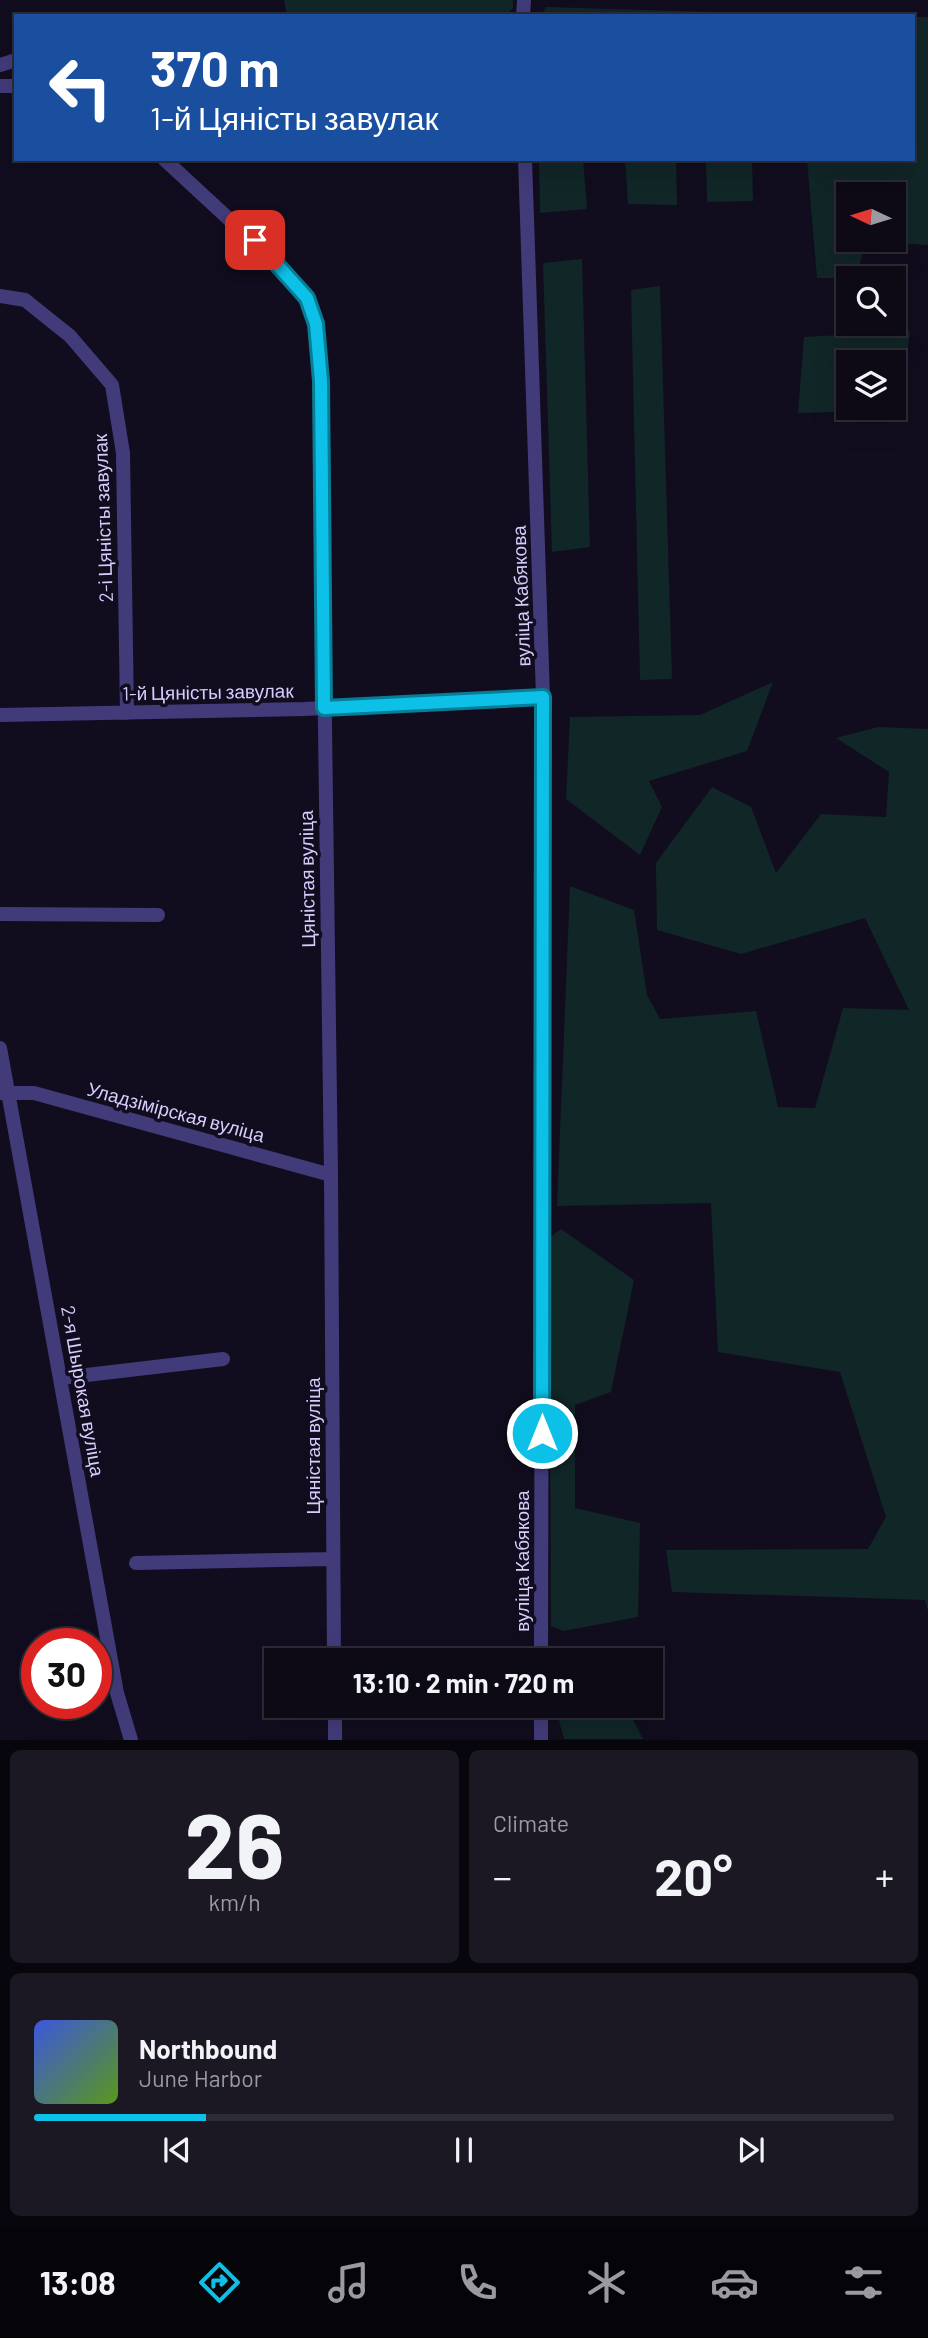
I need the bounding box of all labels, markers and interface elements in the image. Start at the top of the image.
text: 370 m [150,38,279,97]
icon: left [35,42,126,133]
text: 1-й Цяністы завулак [150,98,438,136]
north arrow [836,182,906,252]
map controls [836,182,906,420]
pin [225,210,285,270]
icon: arrive [236,221,274,259]
button: search [836,266,906,336]
button: layers [836,350,906,420]
street label: 2-і Цяністы завулак [88,433,117,603]
street label: вуліца Кабякова [507,525,534,667]
street label: 1-й Цяністы завулак [122,678,294,704]
street label: Цяністая вуліца [294,810,319,948]
street label: Уладзімірская вуліца [85,1077,268,1146]
street label: 2-я Шырокая вуліца [57,1304,110,1478]
street label: Цяністая вуліца [301,1377,324,1515]
position arrow [505,1396,579,1470]
street label: вуліца Кабякова [510,1490,533,1632]
speed limit sign: 30 [21,1628,112,1719]
text: 13:10 · 2 min · 720 m [353,1667,574,1698]
text: 26 [185,1788,284,1897]
text: Climate [493,1809,569,1837]
text: 20° [654,1844,733,1906]
text: − [493,1853,512,1899]
text: + [875,1853,894,1899]
text: km/h [208,1888,261,1916]
text: Northbound [139,2033,277,2064]
text: June Harbor [139,2064,262,2092]
icon: previous [158,2131,196,2169]
icon: pause [445,2131,483,2169]
icon: next [732,2131,770,2169]
icon: directions [195,2258,244,2307]
icon: music [324,2258,373,2307]
icon: phone [453,2258,502,2307]
icon: climate [582,2258,631,2307]
icon: car [710,2258,759,2307]
icon: filters [839,2258,888,2307]
text: 13:08 [40,2263,116,2301]

